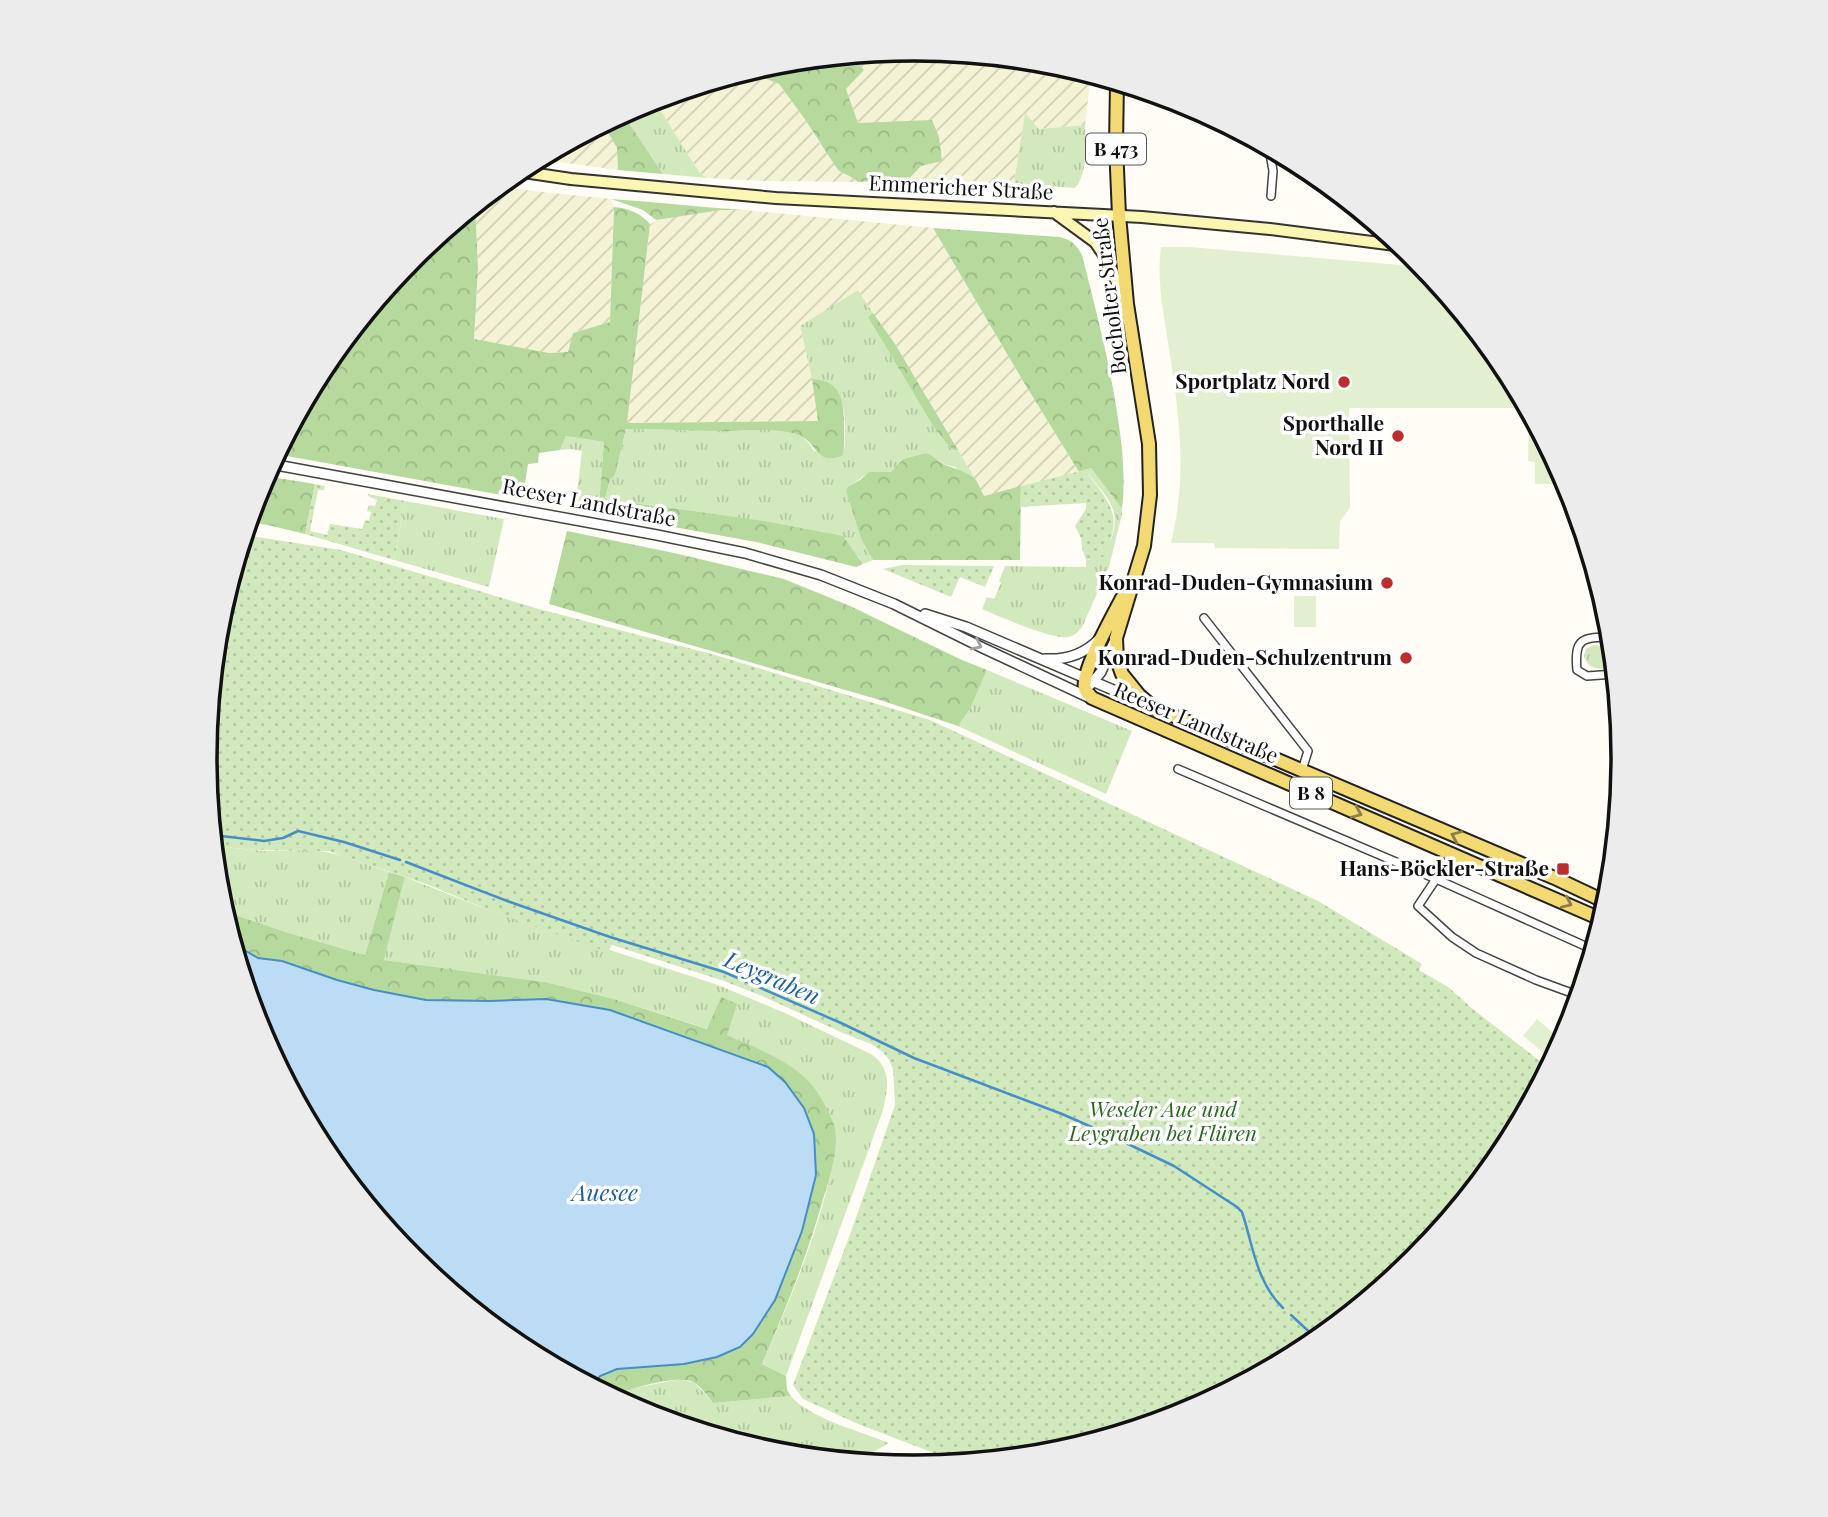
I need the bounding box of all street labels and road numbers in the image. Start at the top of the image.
road number: B 473 [1086,134,1146,164]
street label: Emmericher Straße [868,167,1054,205]
street label: Bocholter Straße [1084,216,1132,376]
street label: Reeser Landstraße [500,470,678,532]
street label: Reeser Landstraße [1110,674,1283,768]
road number: B 8 [1290,778,1332,808]

